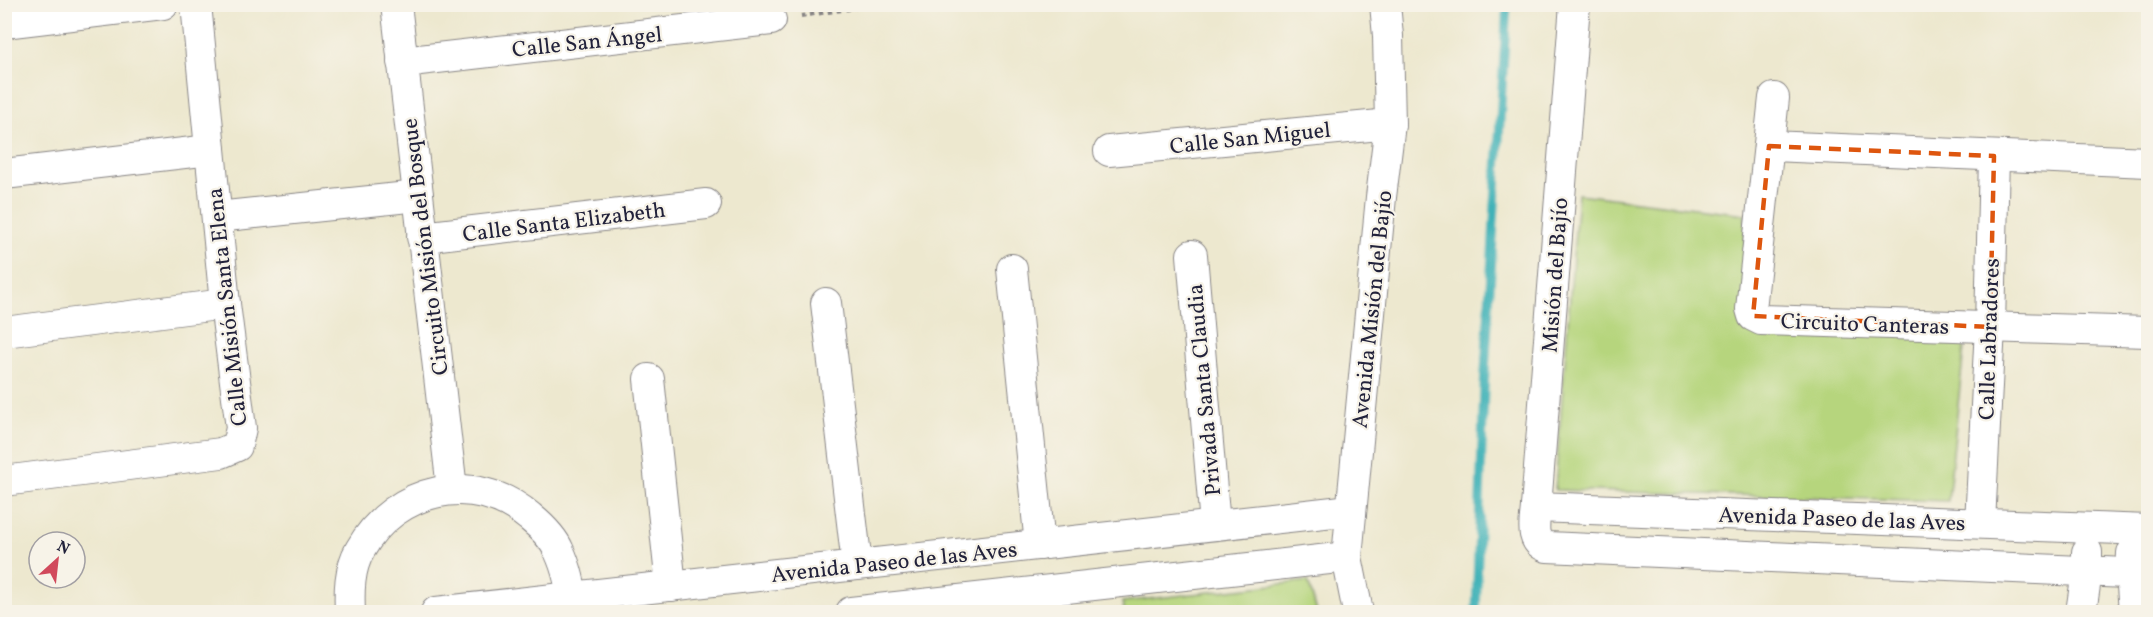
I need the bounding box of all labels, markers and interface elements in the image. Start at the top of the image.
street label: Calle San Ángel [511,20,664,67]
street label: Circuito Misión del Bosque [395,116,458,377]
street label: Calle San Miguel [1168,116,1332,163]
street label: Calle Misión Santa Elena [201,186,256,427]
street label: Avenida Misión del Bajío [1346,189,1401,430]
street label: Calle Santa Elizabeth [461,196,668,251]
street label: Misión del Bajío [1536,197,1577,354]
street label: Calle Labradores [1972,258,2009,421]
street label: Privada Santa Claudia [1181,283,1230,497]
street label: Circuito Canteras [1780,307,1950,344]
street label: Avenida Paseo de las Aves [1718,501,1966,540]
north arrow [27,530,87,590]
street label: Avenida Paseo de las Aves [770,535,1019,592]
text: N [53,536,73,561]

